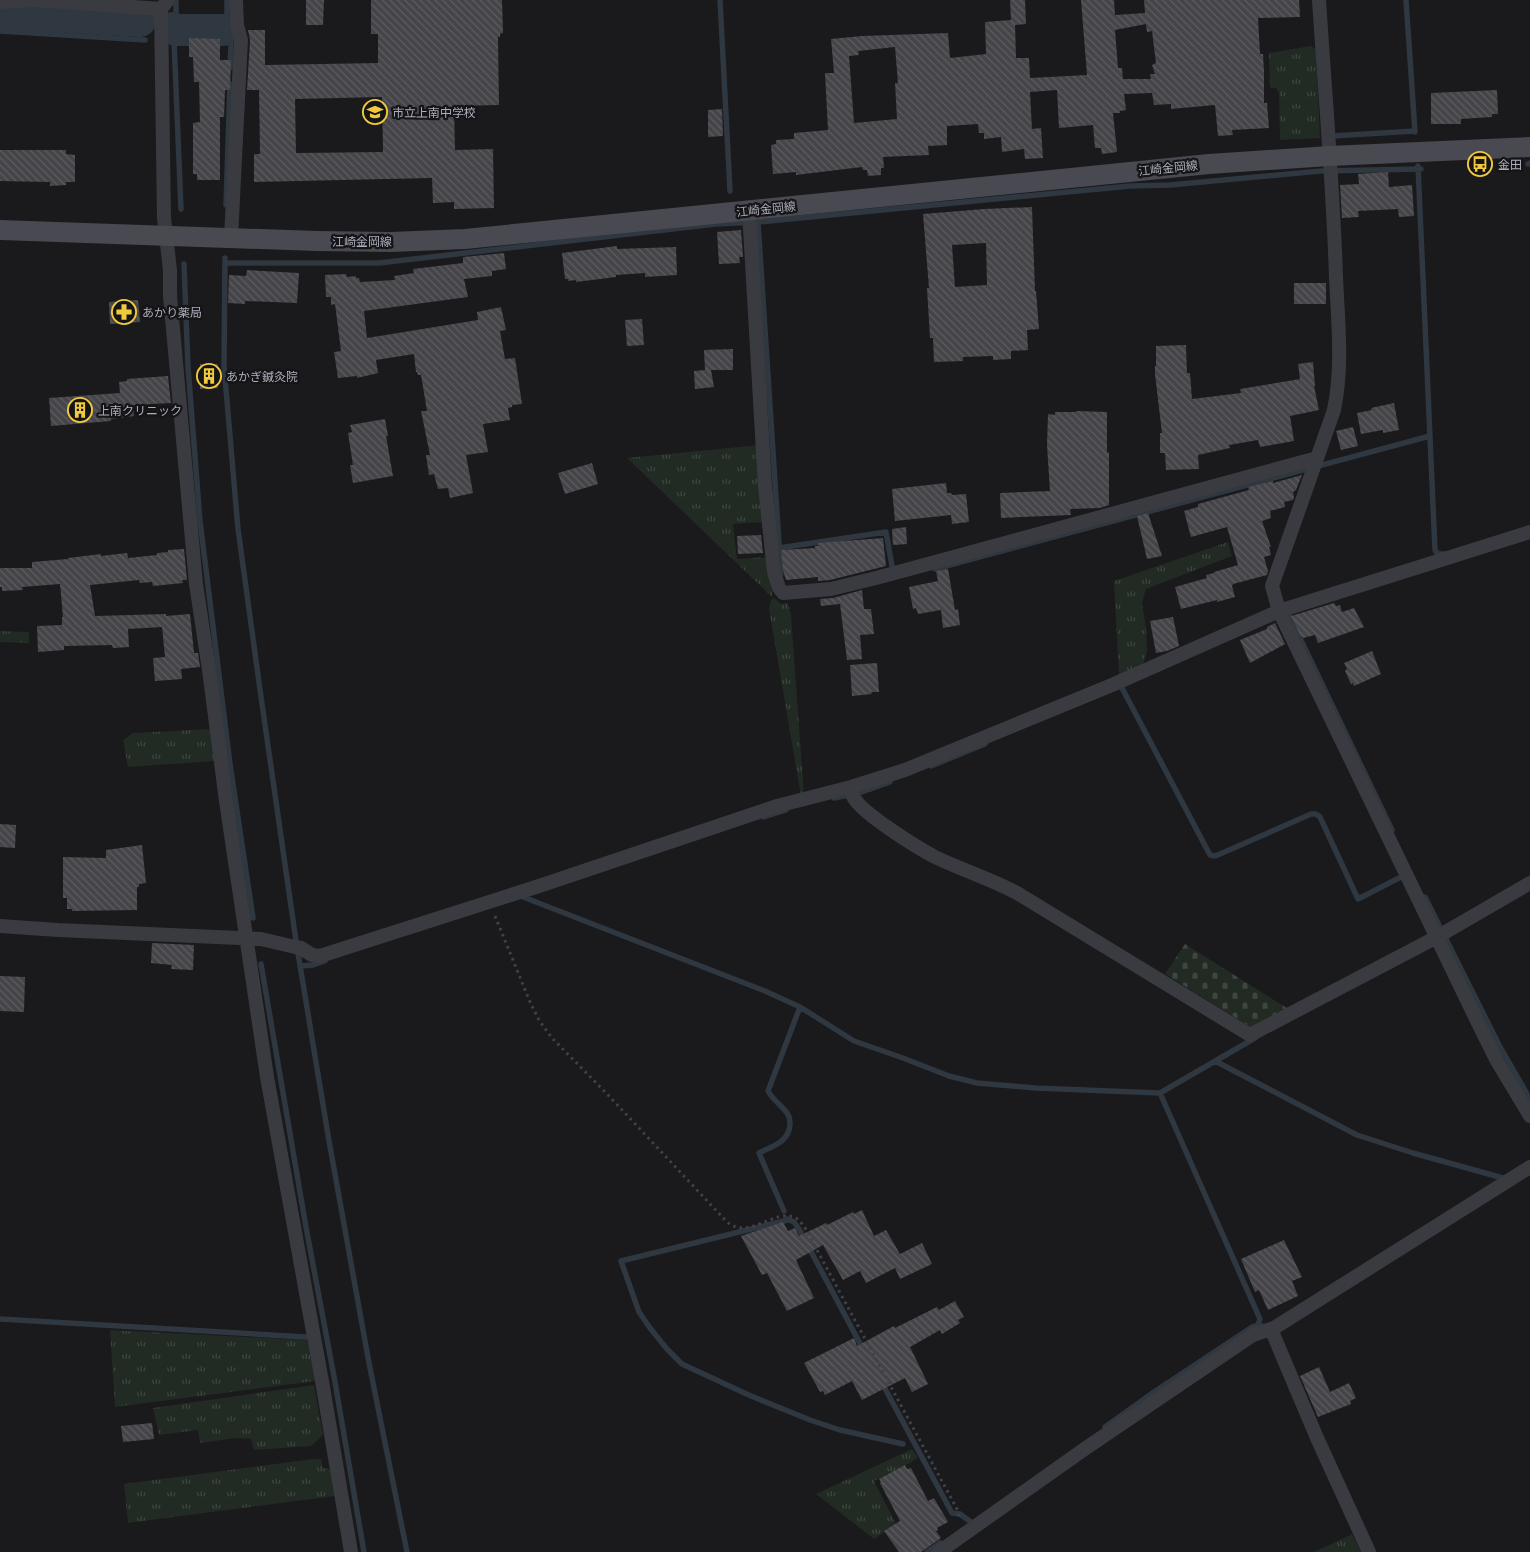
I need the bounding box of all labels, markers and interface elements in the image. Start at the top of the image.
school or university icon: 市立上南中学校 [362,99,388,125]
place label: 市立上南中学校 [392,104,476,121]
bus stop icon: 金田 [1467,151,1493,177]
street label: 江崎金岡線 [1137,156,1199,180]
place label: 金田 [1498,156,1522,173]
street label: 江崎金岡線 [735,197,797,221]
street label: 江崎金岡線 [332,233,392,250]
pharmacy icon: あかり薬局 [111,299,137,325]
place label: あかり薬局 [142,304,202,321]
building icon: あかぎ鍼灸院 [196,363,222,389]
place label: あかぎ鍼灸院 [226,368,298,385]
building icon: 上南クリニック [67,397,93,423]
place label: 上南クリニック [98,402,182,419]

